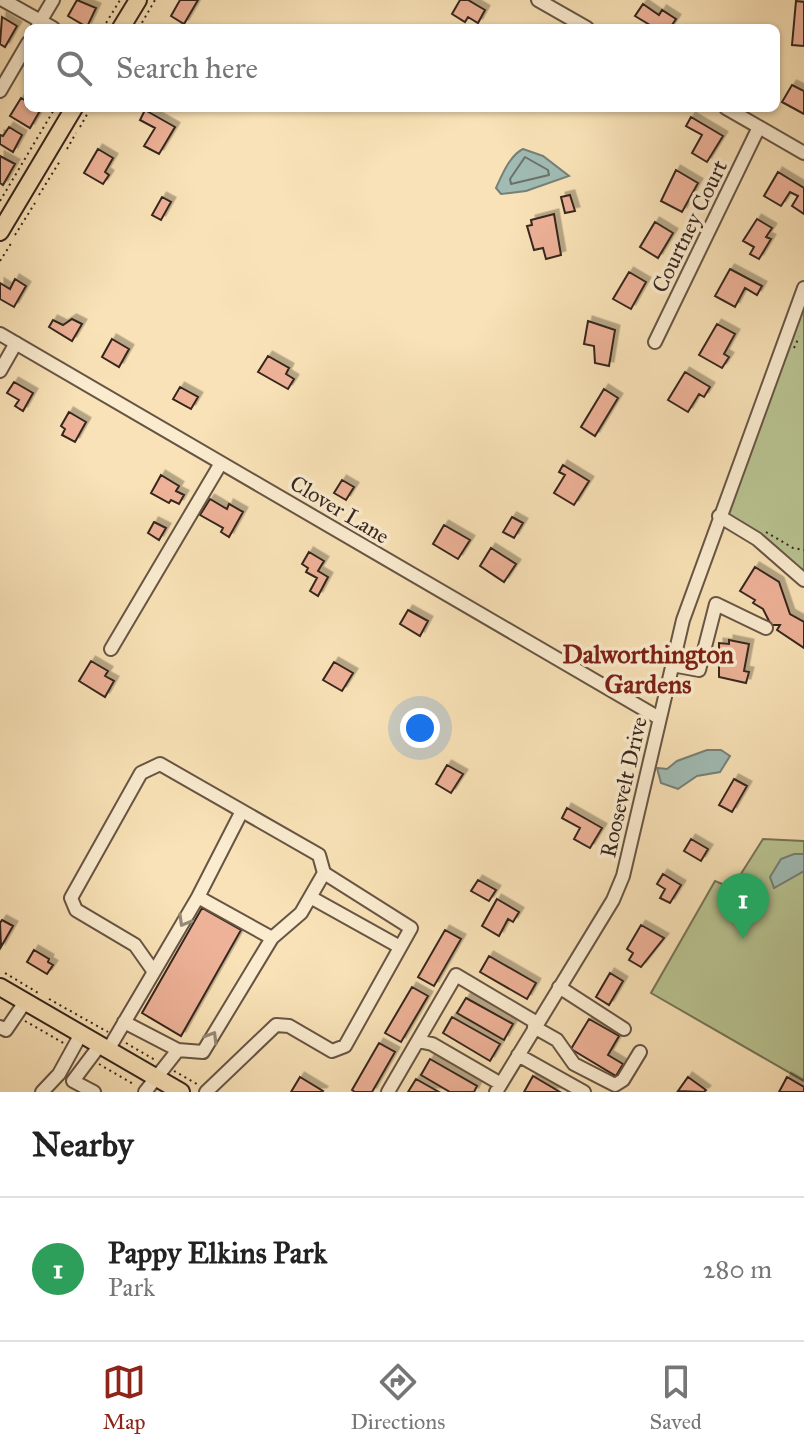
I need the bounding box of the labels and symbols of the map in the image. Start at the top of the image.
street label: Courtney Court [646,155,733,297]
street label: Clover Lane [285,469,394,550]
district label: Dalworthington Gardens [562,638,734,700]
your location [400,708,440,748]
street label: Roosevelt Drive [594,714,653,860]
pin: 1 [717,873,769,939]
one-way arrow [178,912,194,927]
one-way arrow [202,1031,218,1046]

